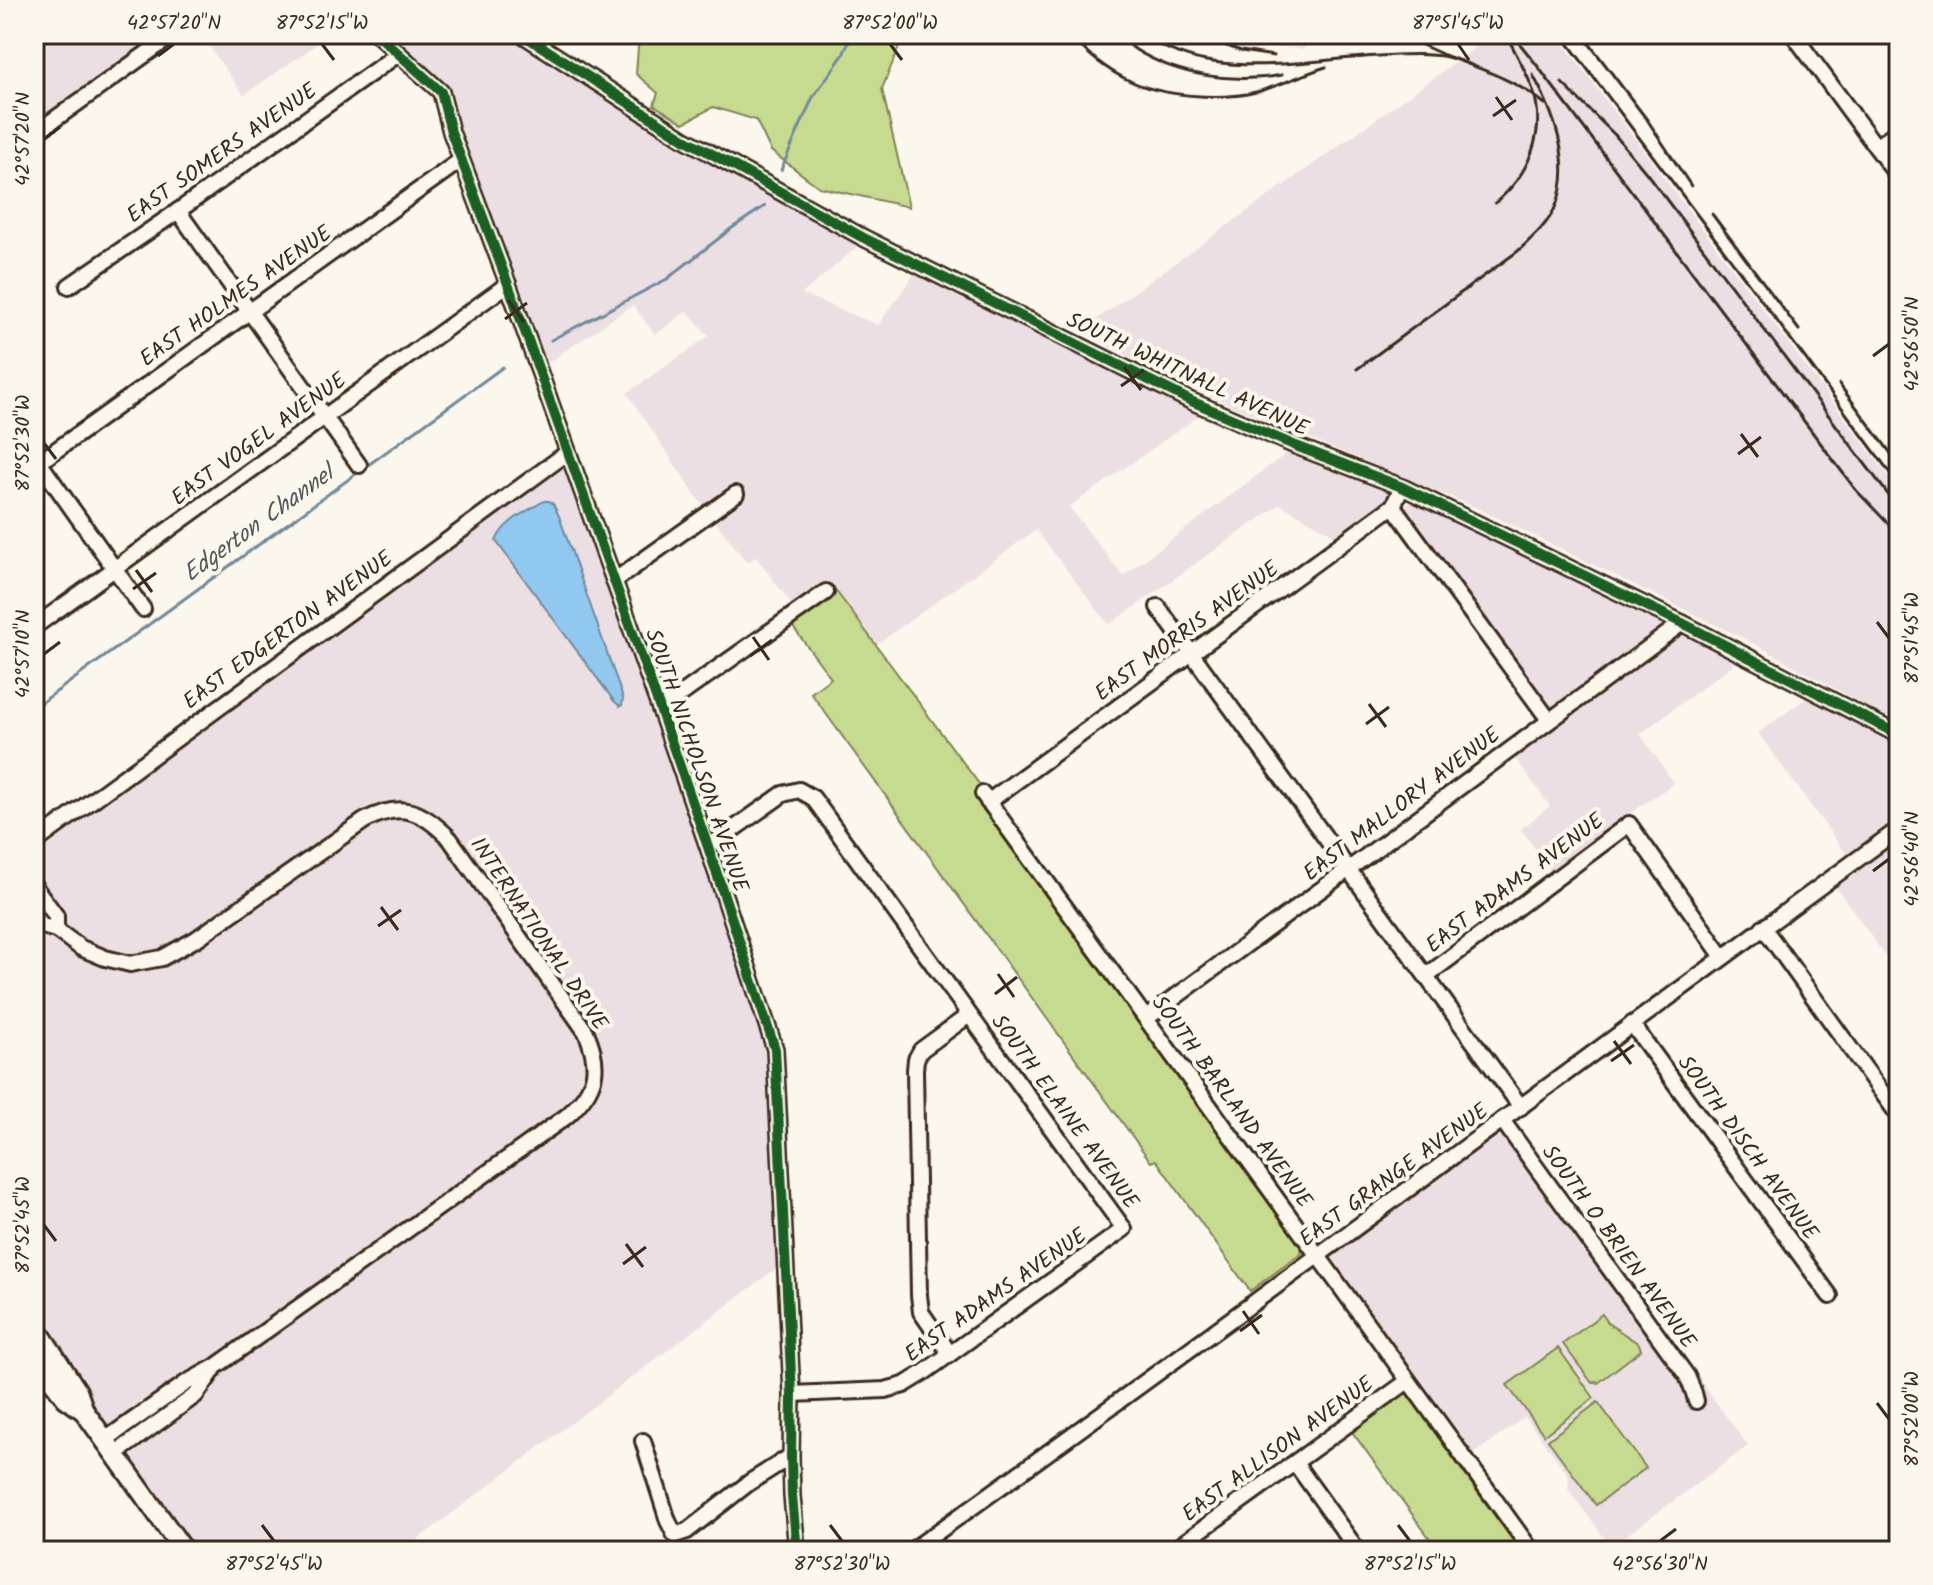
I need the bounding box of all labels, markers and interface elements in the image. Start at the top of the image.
text: 42°57'20"N [127,8,221,40]
text: 87°52'15"W [276,8,368,40]
text: 87°52'00"W [842,8,938,40]
text: 87°51'45"W [1412,8,1504,40]
street label: EAST SOMERS AVENUE [120,74,326,233]
text: 42°57'20"N [8,92,40,186]
street label: EAST HOLMES AVENUE [133,217,341,377]
text: 42°56'50"N [1897,296,1929,392]
street label: SOUTH WHITNALL AVENUE [1060,304,1315,447]
street label: EAST VOGEL AVENUE [164,364,356,516]
text: 87°52'30"W [8,395,40,491]
water label: Edgerton Channel [175,453,346,593]
street label: EAST EDGERTON AVENUE [176,542,402,719]
street label: EAST MORRIS AVENUE [1088,552,1288,711]
text: 87°51'45"W [1897,592,1929,684]
text: 42°57'10"N [8,610,40,698]
street label: SOUTH NICHOLSON AVENUE [634,624,758,898]
street label: EAST MALLORY AVENUE [1296,718,1510,891]
street label: EAST ADAMS AVENUE [1419,804,1613,963]
text: 42°56'40"N [1897,811,1929,907]
street label: INTERNATIONAL DRIVE [460,830,617,1039]
street label: SOUTH BARLAND AVENUE [1142,989,1321,1217]
street label: SOUTH ELAINE AVENUE [981,1007,1148,1218]
street label: SOUTH DISCH AVENUE [1668,1048,1827,1249]
street label: EAST GRANGE AVENUE [1292,1094,1498,1257]
street label: SOUTH O BRIEN AVENUE [1532,1138,1705,1358]
text: 87°52'45"W [8,1176,40,1274]
street label: EAST ADAMS AVENUE [898,1219,1096,1372]
street label: EAST ALLISON AVENUE [1175,1367,1383,1532]
text: 87°52'00"W [1897,1371,1929,1467]
text: 87°52'45"W [225,1549,323,1581]
text: 87°52'30"W [794,1549,890,1581]
text: 87°52'15"W [1364,1549,1456,1581]
text: 42°56'30"N [1612,1549,1708,1581]

